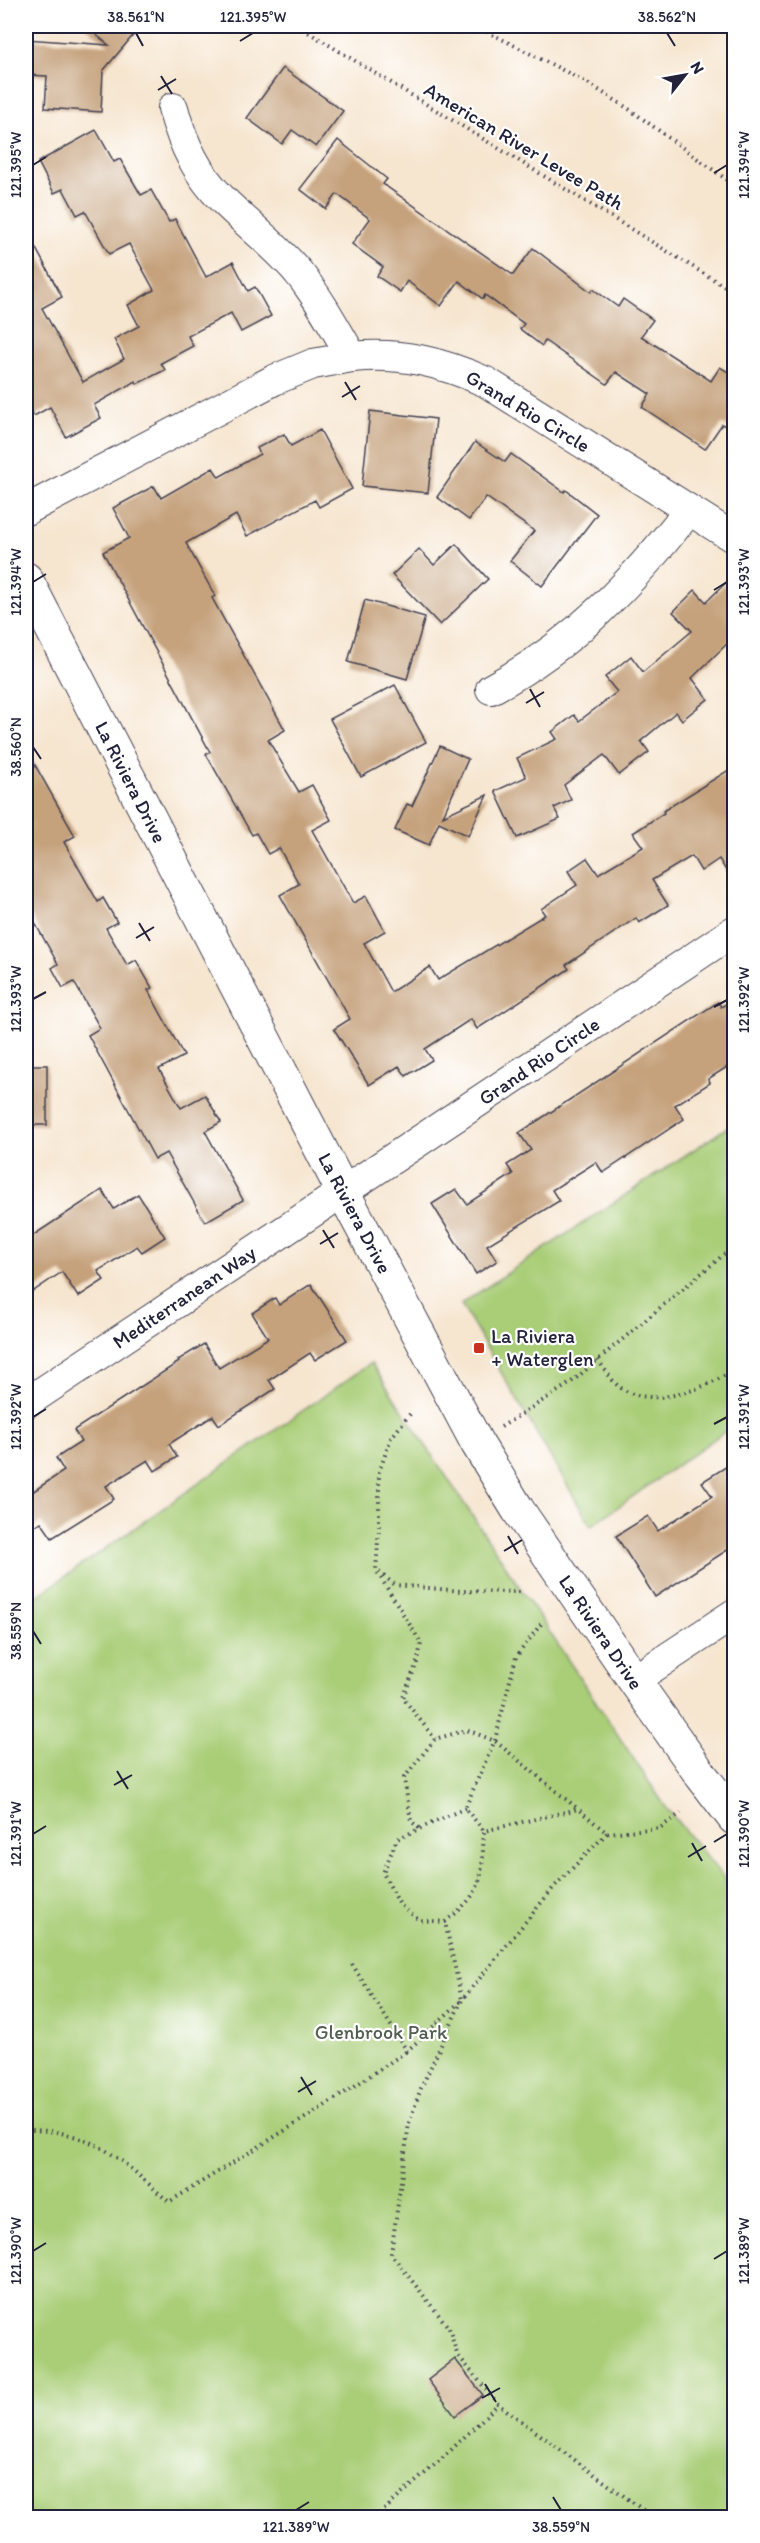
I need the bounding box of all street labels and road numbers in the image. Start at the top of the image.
street label: American River Levee Path [420,77,628,215]
street label: Grand Rio Circle [462,365,594,457]
street label: La Riviera Drive [90,717,172,847]
street label: Grand Rio Circle [474,1012,604,1110]
street label: La Riviera Drive [313,1148,397,1278]
street label: Mediterranean Way [108,1240,261,1354]
street label: La Riviera Drive [554,1570,648,1694]

